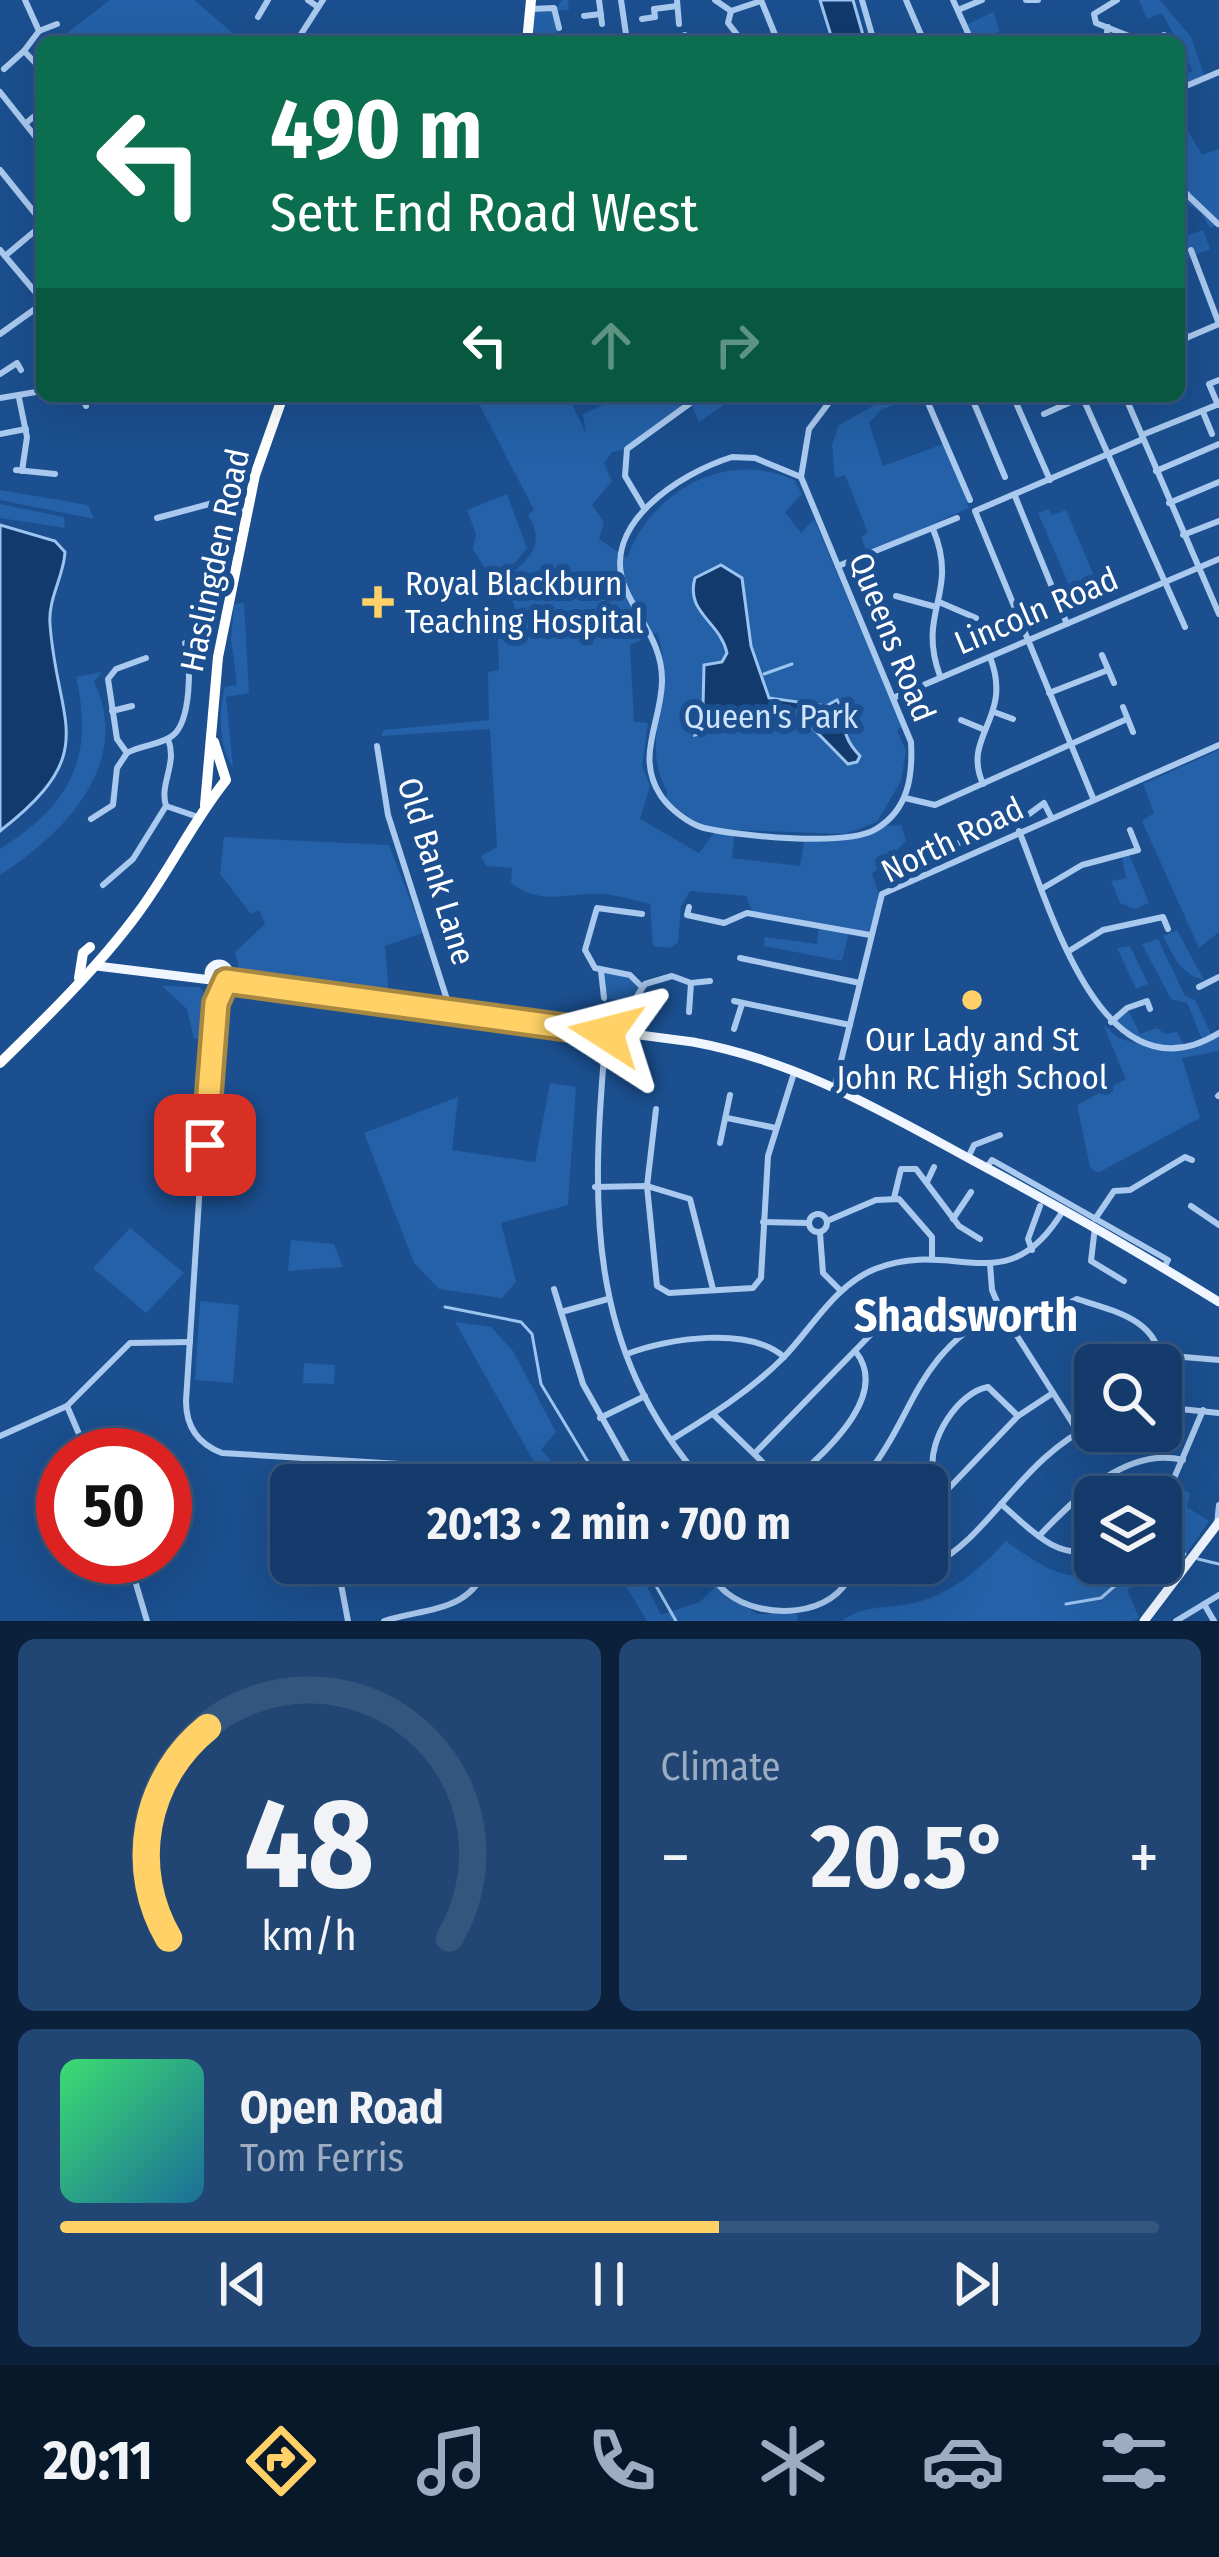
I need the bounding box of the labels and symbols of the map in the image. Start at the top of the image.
street label: Haslingden Road [172,445,258,675]
street label: Queens Road [840,547,944,727]
street label: Lincoln Road [949,559,1124,663]
place label: Royal Blackburn Teaching Hospital [405,564,644,642]
marker: Royal Blackburn Teaching Hospital [362,586,394,618]
park label: Queen's Park [684,697,859,737]
street label: Old Bank Lane [389,773,483,970]
street label: North Road [875,788,1030,891]
position arrow [543,970,669,1096]
marker: Our Lady and St John RC High School [959,987,985,1013]
place label: Our Lady and St John RC High School [836,1020,1108,1098]
pin [154,1094,256,1196]
district label: Shadsworth [854,1289,1078,1343]
speed limit sign: 50 [36,1428,192,1584]

